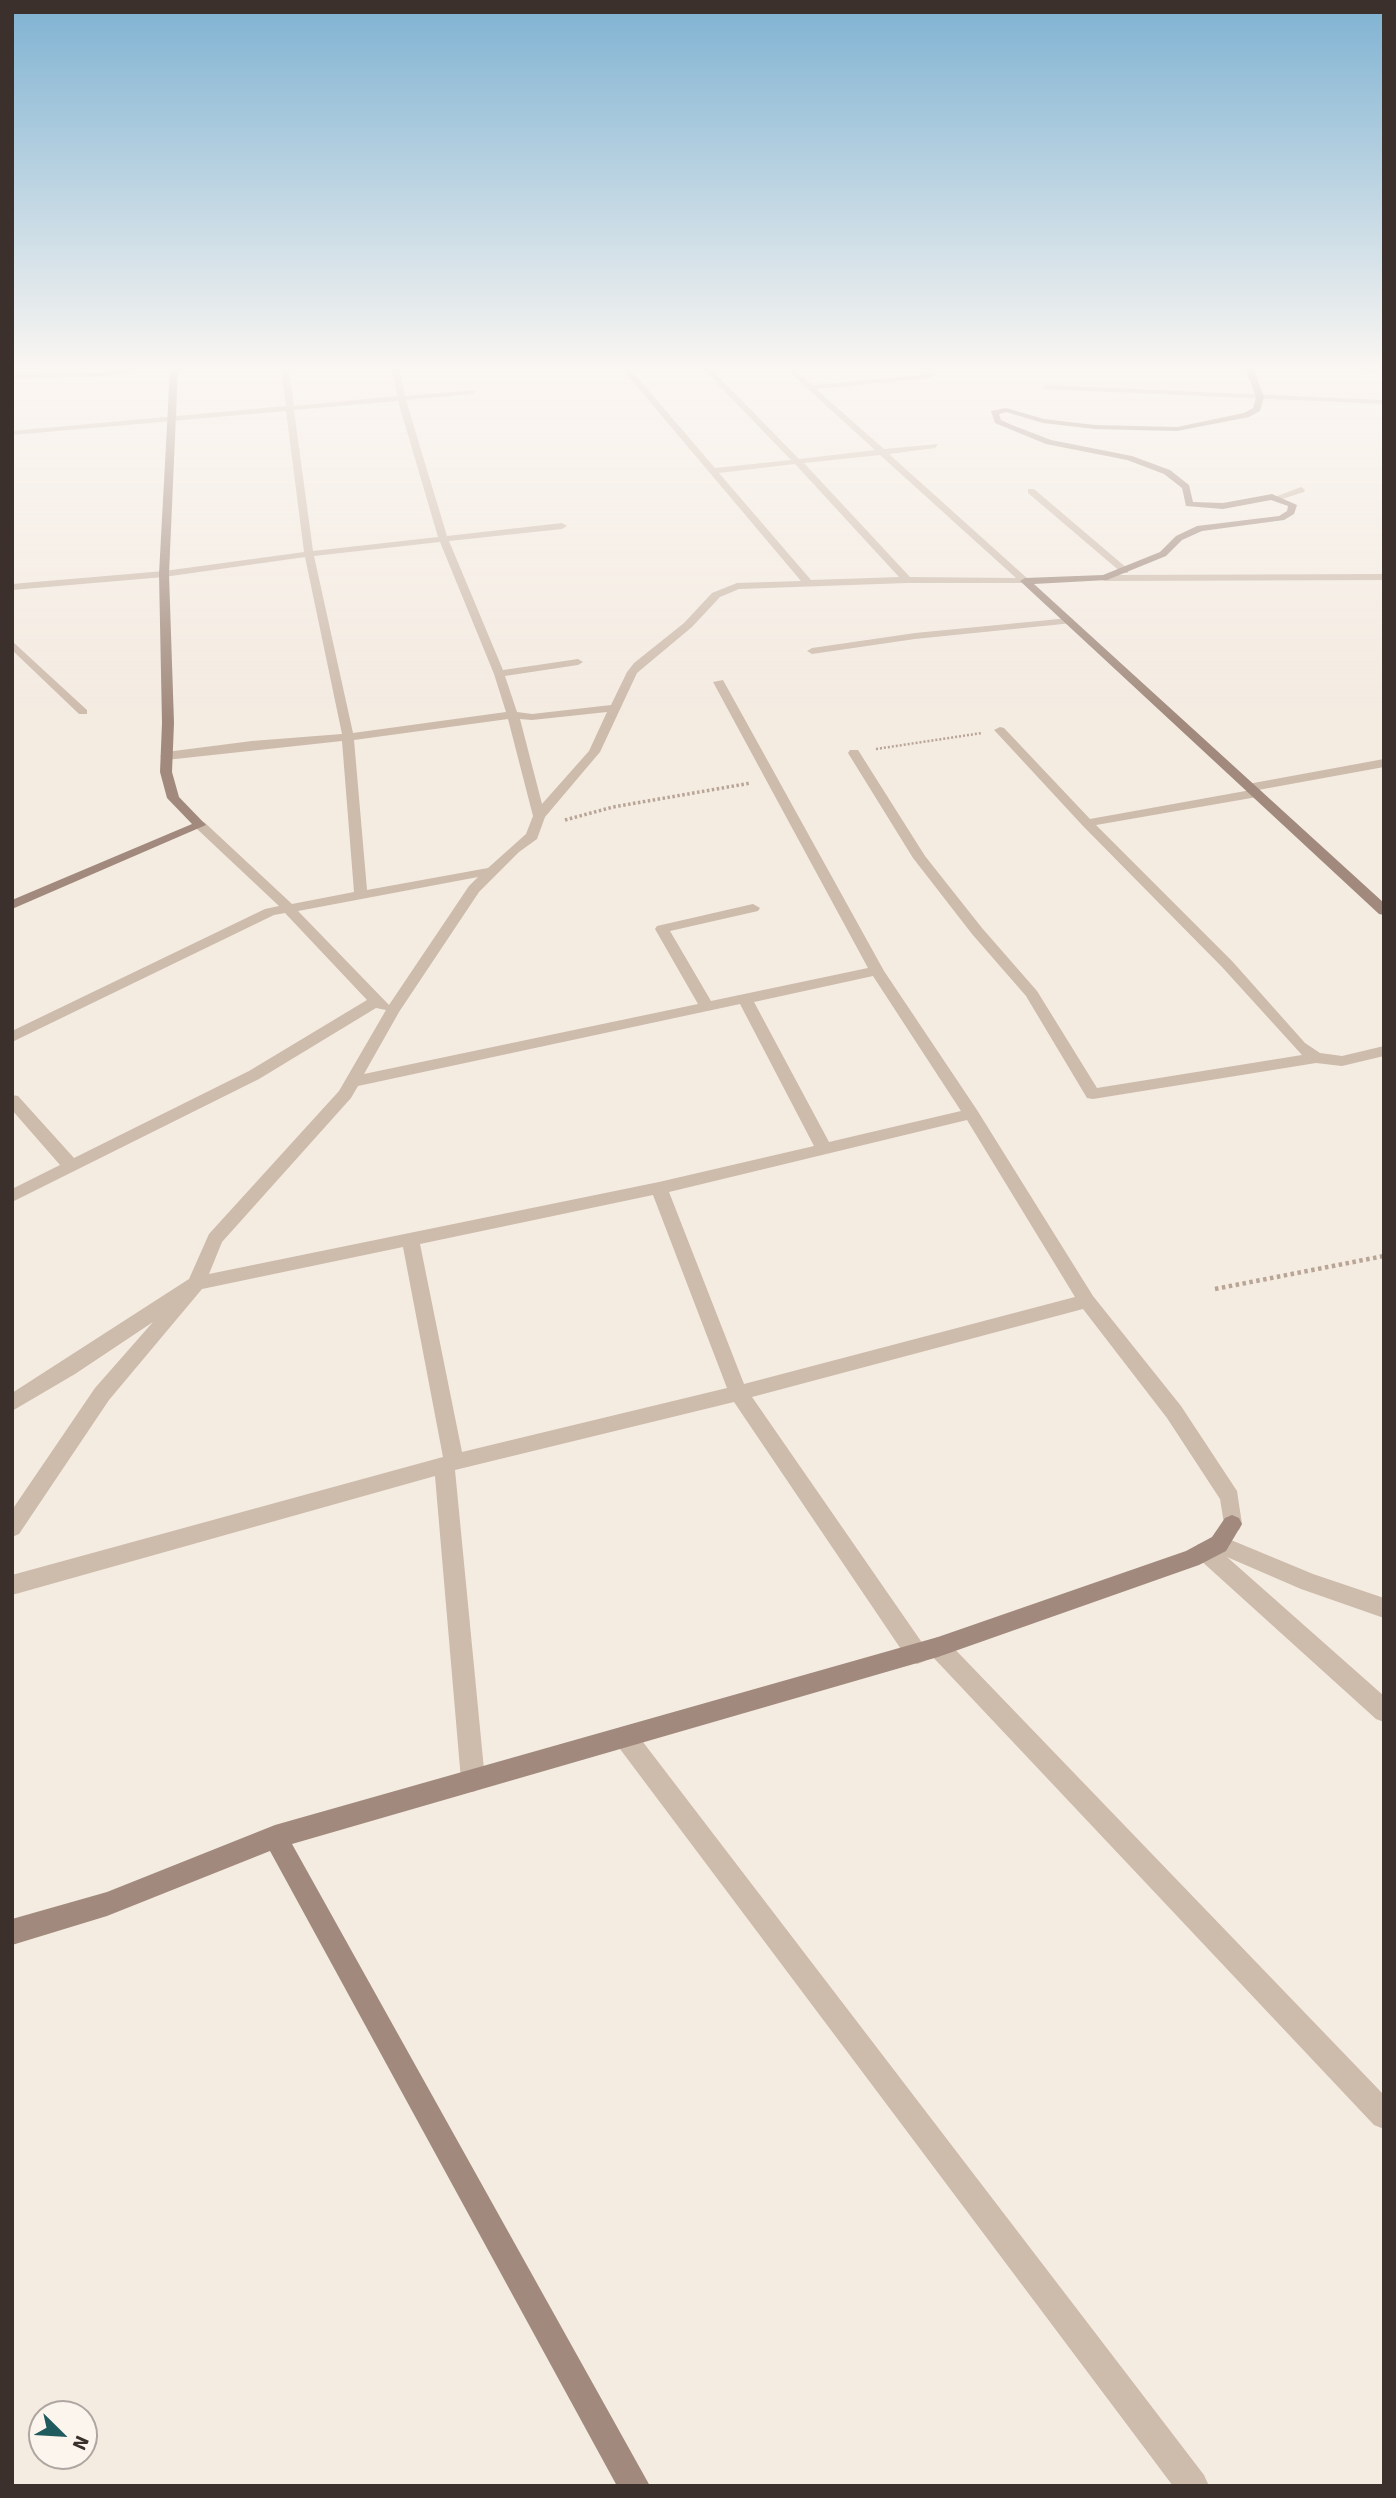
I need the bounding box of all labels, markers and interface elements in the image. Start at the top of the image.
north arrow [28,2400,98,2470]
text: N [67,2432,94,2454]

